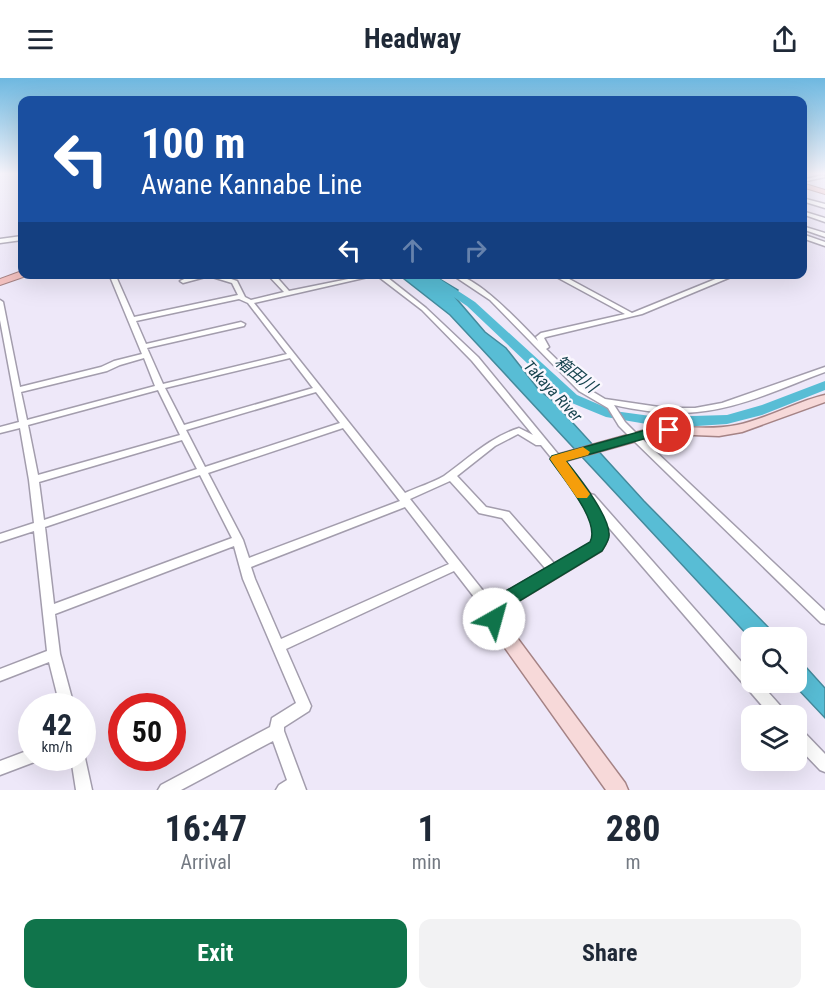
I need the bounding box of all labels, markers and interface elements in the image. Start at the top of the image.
icon: menu [24,23,57,56]
text: Headway [364,23,461,55]
icon: share [768,23,801,56]
text: 100 m [141,119,246,168]
icon: left [42,120,120,198]
text: Awane Kannabe Line [141,169,362,201]
icon: left [333,234,366,267]
icon: ahead [396,234,429,267]
icon: right [459,234,492,267]
water label: 箱田川 [551,352,602,398]
water label: Takaya River [520,356,587,426]
pin [643,404,694,455]
icon: arrive [652,413,685,446]
position arrow [462,587,526,651]
map controls [741,627,807,771]
button: search [741,627,807,693]
speed limit sign: 50 [108,693,186,771]
button: layers [741,705,807,771]
text: 42 [42,707,72,742]
text: km/h [42,738,72,756]
text: 16:47 [165,808,247,850]
text: 1 [417,808,436,850]
text: 280 [606,808,660,850]
text: Arrival [180,850,231,874]
text: min [412,850,441,874]
text: m [626,850,641,874]
button: Exit [24,919,407,988]
button: Share [419,919,801,988]

